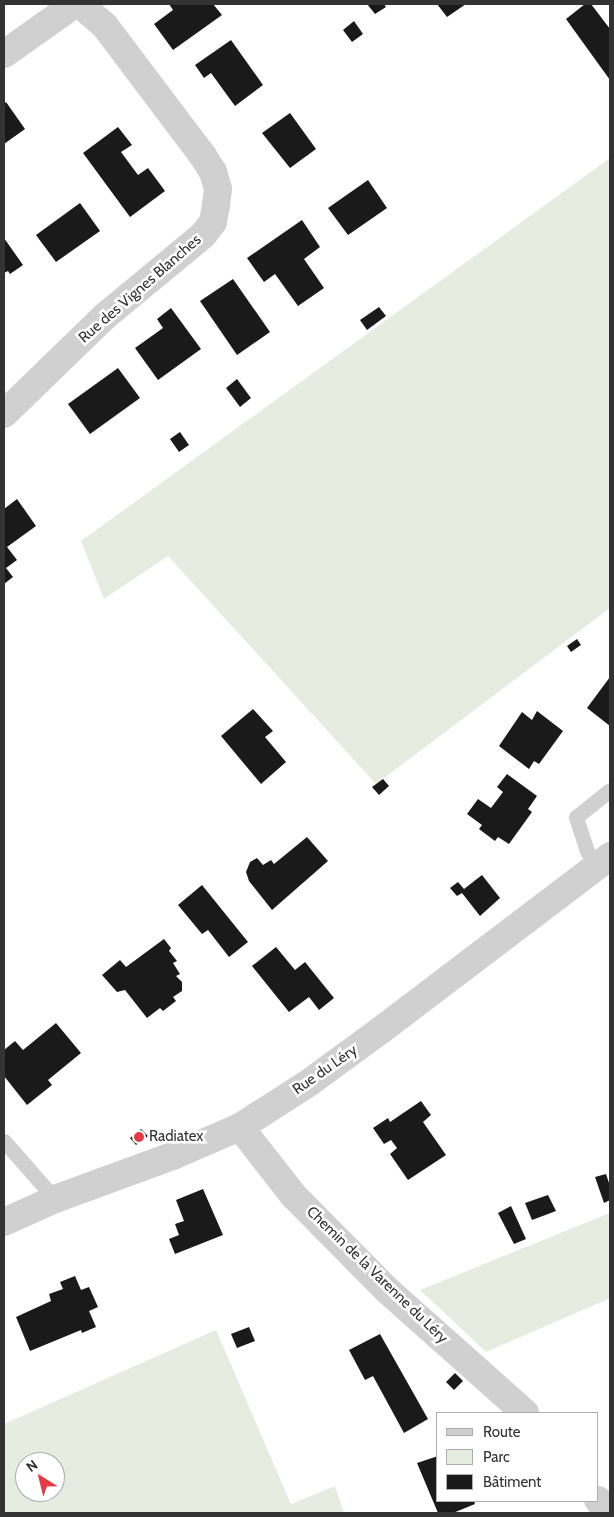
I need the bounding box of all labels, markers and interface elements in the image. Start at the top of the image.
street label: Rue des Vignes Blanches [75,231,205,347]
street label: Rue du Léry [289,1041,361,1099]
place label: Radiatex [149,1128,203,1146]
marker: Radiatex [133,1131,145,1143]
street label: Chemin de la Varenne du Léry [303,1203,451,1347]
legend [436,1412,599,1502]
text: Route [483,1423,521,1441]
text: Parc [483,1448,510,1466]
north arrow [15,1452,65,1502]
text: N [22,1455,41,1476]
text: Bâtiment [483,1473,541,1491]

